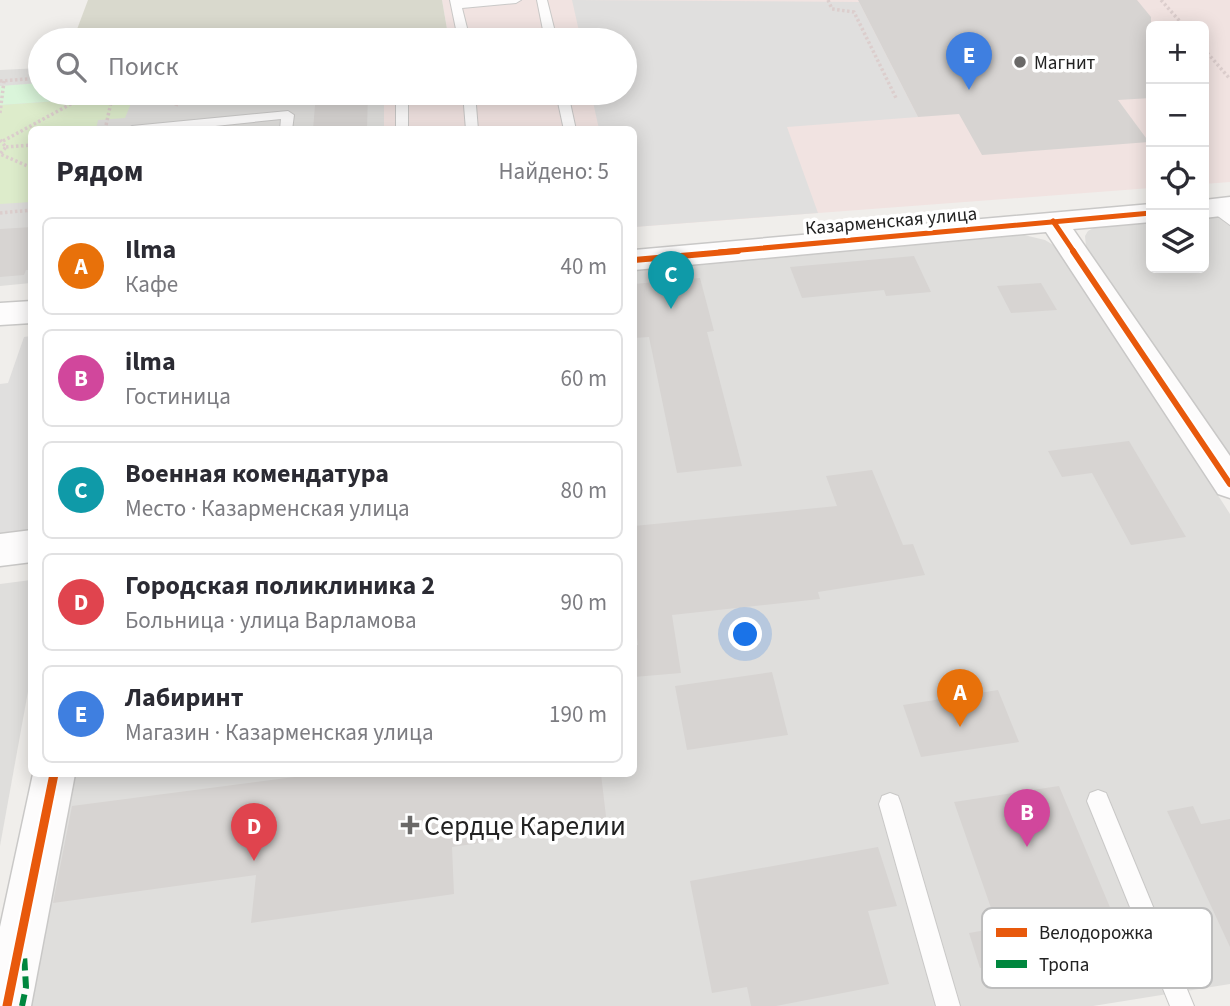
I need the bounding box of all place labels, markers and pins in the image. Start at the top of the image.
pin: E [946,32,992,90]
place label: Магнит [1034,50,1096,77]
marker: Магнит [1012,54,1028,70]
pin: C [648,251,694,309]
pin: A [937,669,983,727]
pin: B [1004,789,1050,847]
pin: D [231,803,277,861]
place label: Сердце Карелии [424,806,626,846]
marker: Сердце Карелии [402,817,418,833]

